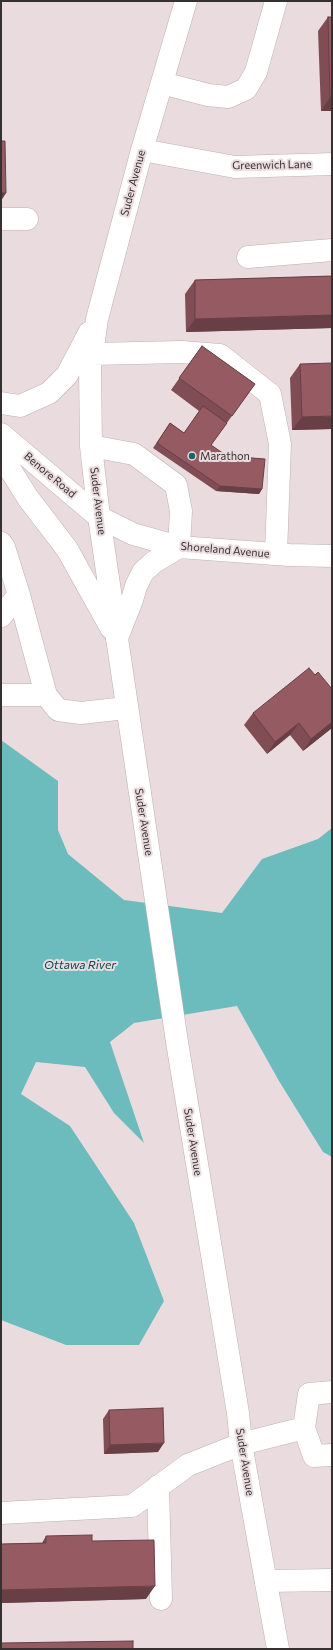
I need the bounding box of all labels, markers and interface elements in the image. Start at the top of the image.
street label: Suder Avenue [118,148,148,218]
street label: Greenwich Lane [232,158,312,172]
place label: Marathon [200,449,250,463]
street label: Benore Road [21,450,79,500]
marker: Marathon [187,451,197,461]
street label: Suder Avenue [87,466,109,536]
street label: Shoreland Avenue [180,540,270,560]
street label: Suder Avenue [132,787,156,857]
water label: Ottawa River [44,958,116,972]
street label: Suder Avenue [181,1107,205,1177]
street label: Suder Avenue [233,1427,257,1497]

